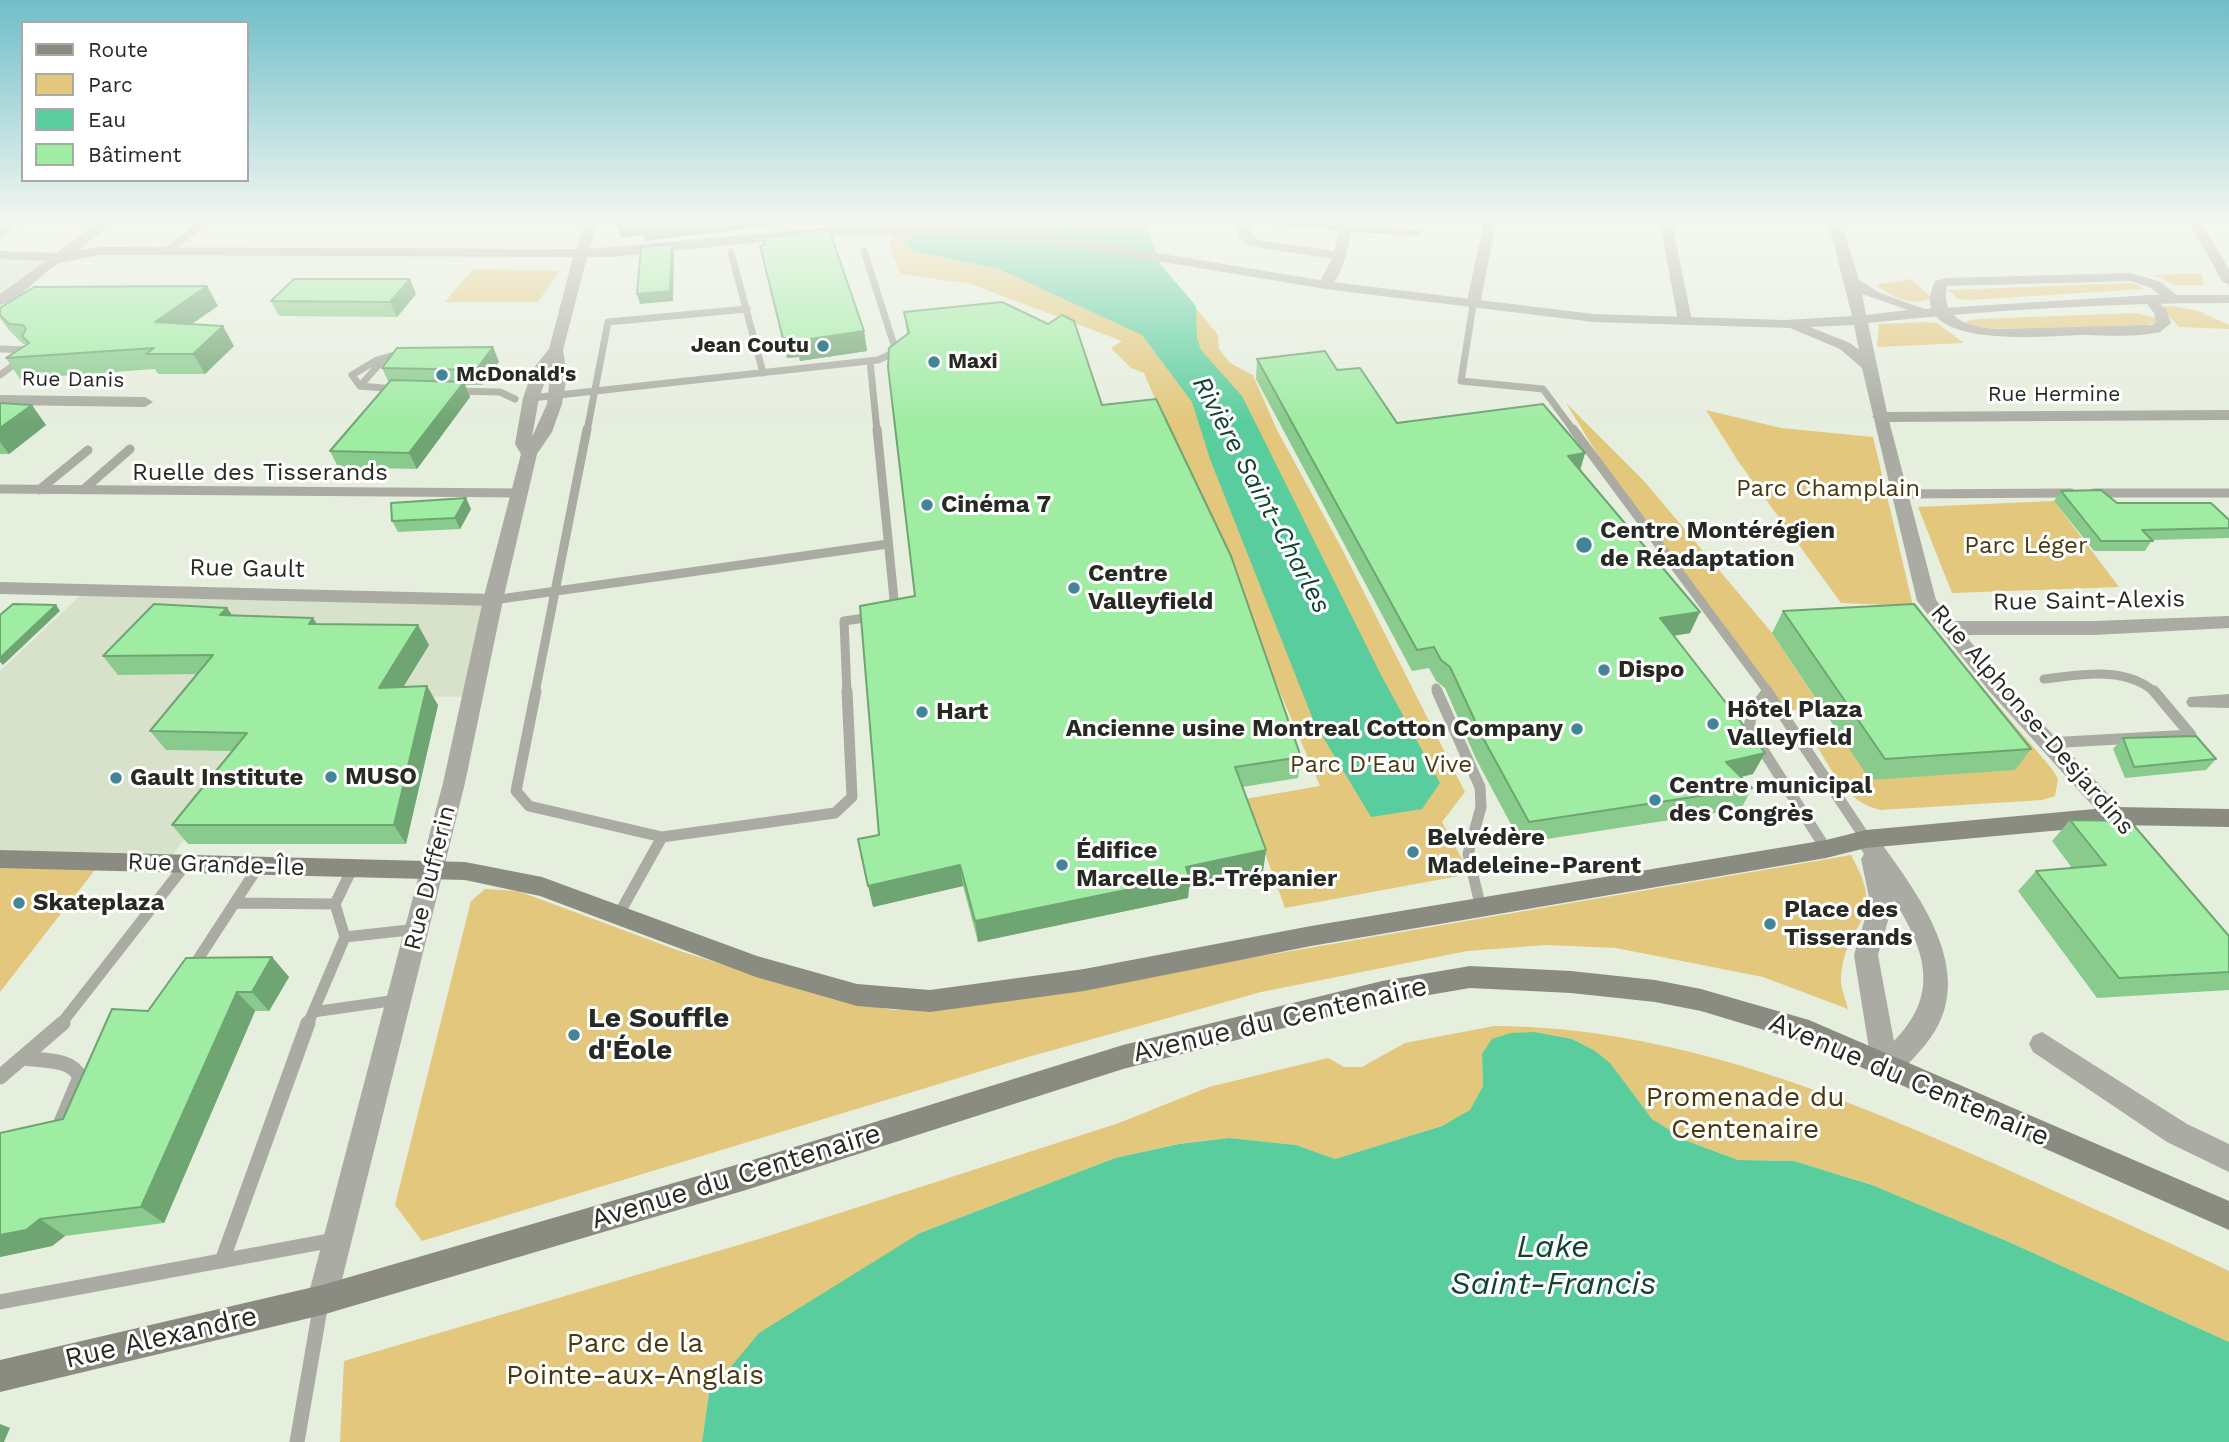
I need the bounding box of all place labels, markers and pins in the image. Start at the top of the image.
place label: Jean Coutu [691,333,809,359]
marker: Jean Coutu [815,338,831,354]
place label: Maxi [948,349,998,375]
marker: Maxi [926,354,942,370]
place label: McDonald's [456,362,576,388]
marker: McDonald's [434,367,450,383]
place label: Cinéma 7 [941,491,1051,519]
marker: Cinéma 7 [919,497,935,513]
place label: Centre Montérégien de Réadaptation [1600,517,1835,573]
marker: Centre Montérégien de Réadaptation [1574,535,1594,555]
place label: Centre Valleyfield [1088,560,1213,616]
marker: Centre Valleyfield [1066,580,1082,596]
place label: Dispo [1618,656,1684,684]
marker: Dispo [1596,662,1612,678]
place label: Hôtel Plaza Valleyfield [1727,696,1862,752]
place label: Hart [936,698,988,726]
marker: Hart [914,704,930,720]
place label: Ancienne usine Montreal Cotton Company [1066,715,1563,743]
marker: Hôtel Plaza Valleyfield [1705,716,1721,732]
marker: Ancienne usine Montreal Cotton Company [1569,721,1585,737]
place label: MUSO [345,763,417,791]
place label: Gault Institute [130,764,303,792]
marker: MUSO [323,769,339,785]
marker: Gault Institute [108,770,124,786]
place label: Centre municipal des Congrès [1669,772,1872,828]
marker: Centre municipal des Congrès [1647,792,1663,808]
place label: Belvédère Madeleine-Parent [1427,824,1641,880]
place label: Édifice Marcelle-B.-Trépanier [1076,837,1337,893]
marker: Belvédère Madeleine-Parent [1405,844,1421,860]
marker: Édifice Marcelle-B.-Trépanier [1054,857,1070,873]
place label: Skateplaza [33,889,164,917]
marker: Skateplaza [11,895,27,911]
place label: Place des Tisserands [1784,896,1913,952]
marker: Place des Tisserands [1762,916,1778,932]
place label: Le Souffle d'Éole [588,1002,729,1068]
marker: Le Souffle d'Éole [566,1027,582,1043]

